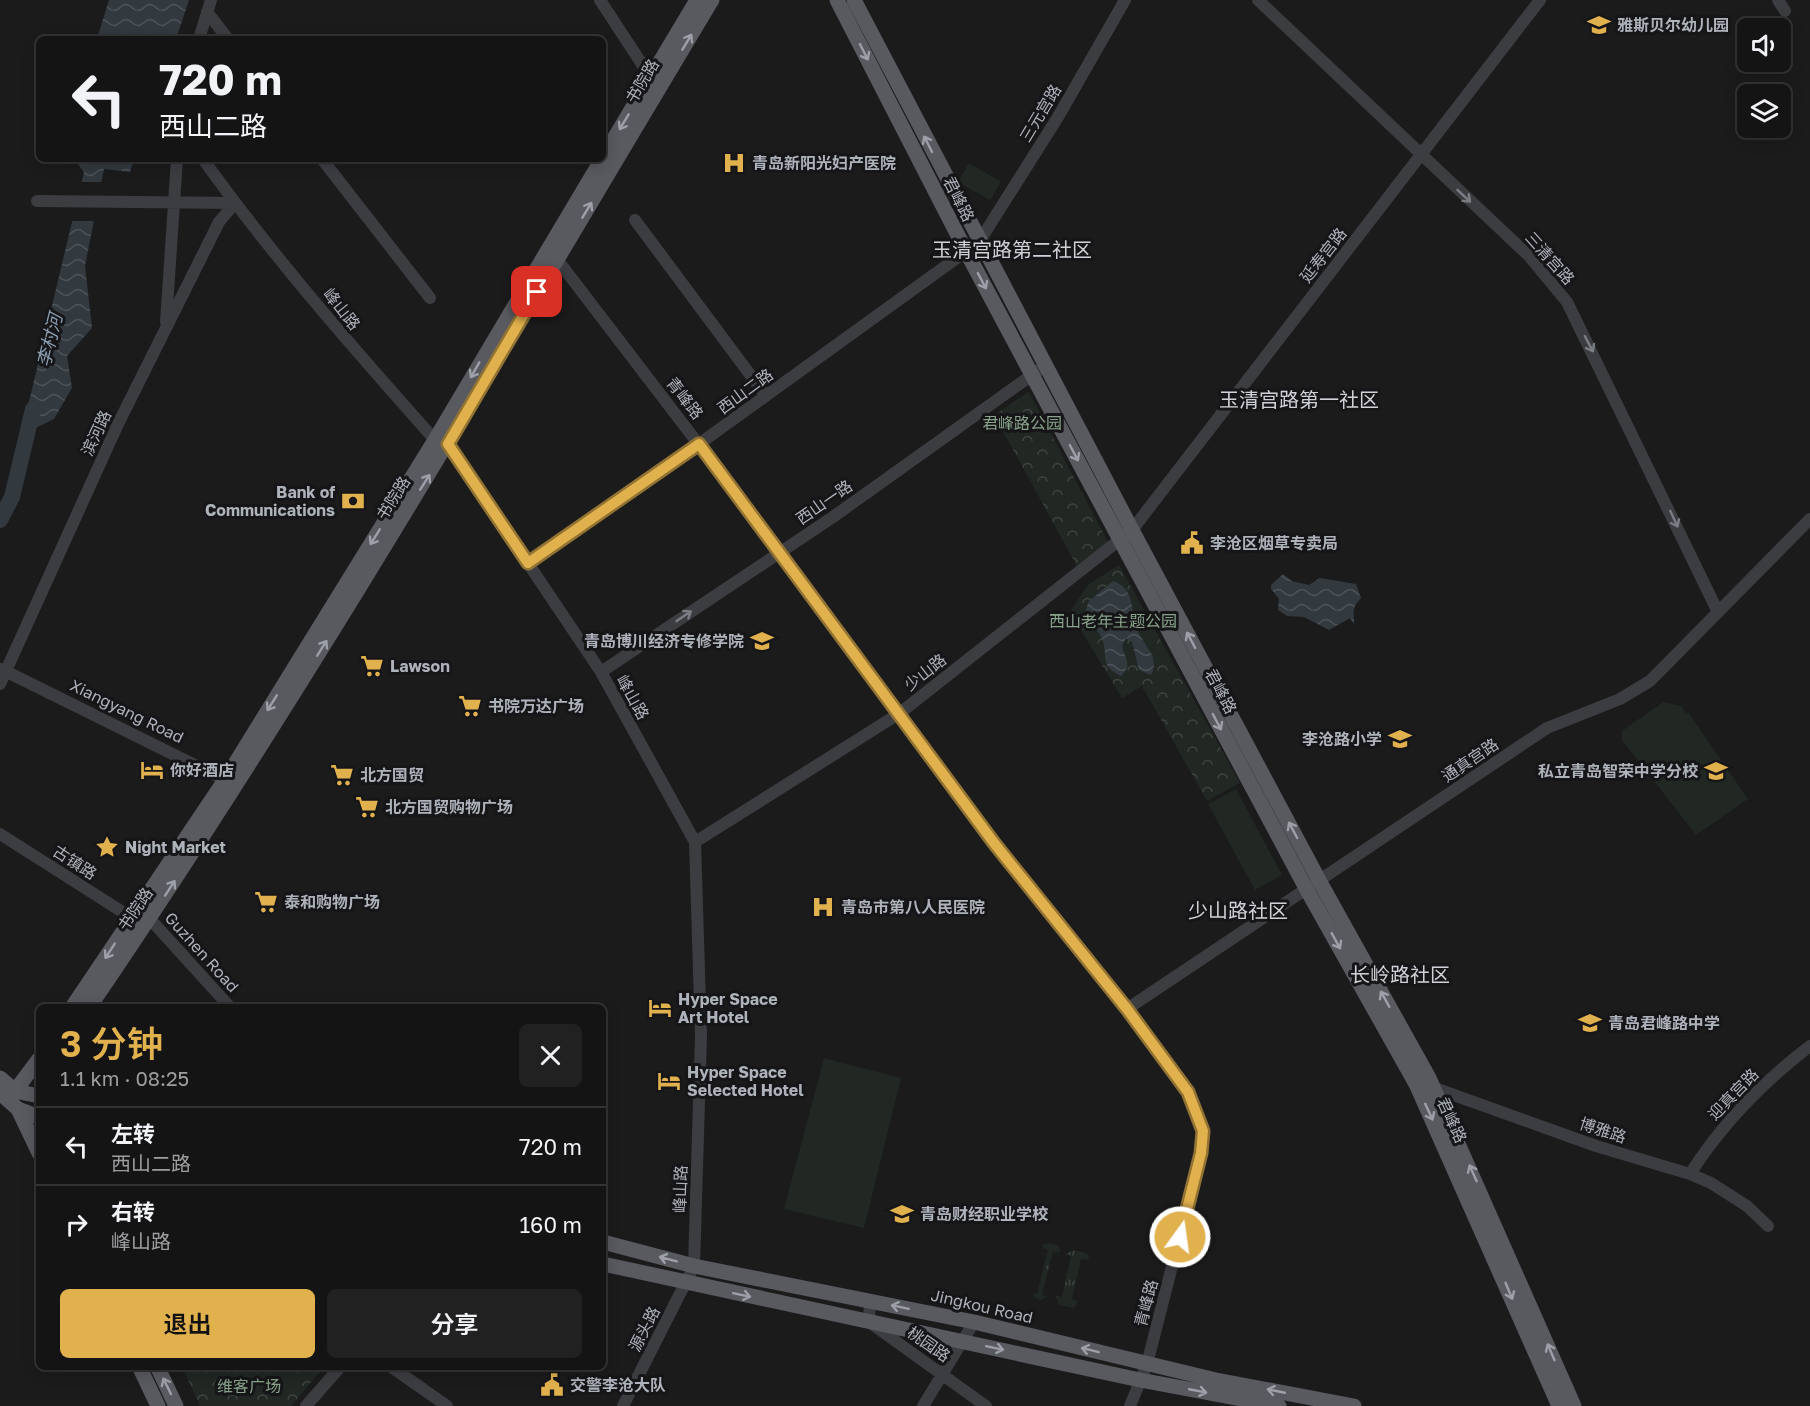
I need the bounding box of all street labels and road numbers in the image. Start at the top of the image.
street label: 书院路 [621,55,663,107]
street label: 三元宫路 [1015,80,1065,146]
street label: 君峰路 [939,173,979,225]
street label: 延寿宫路 [1295,224,1351,286]
street label: 三清宫路 [1521,228,1579,288]
street label: 峰山路 [319,284,365,334]
street label: 西山二路 [713,364,777,418]
street label: 青峰路 [662,373,708,423]
street label: 滨河路 [77,407,115,459]
street label: 书院路 [372,472,414,524]
street label: 西山一路 [792,475,856,529]
street label: 少山路 [900,649,950,695]
street label: 君峰路 [1201,665,1241,717]
street label: 峰山路 [613,671,653,723]
street label: Xiangyang Road [67,675,187,747]
street label: 通真宫路 [1438,734,1502,786]
street label: 古镇路 [49,841,101,883]
street label: 书院路 [113,884,157,934]
street label: Guzhen Road [161,908,243,996]
street label: 迎真宫路 [1704,1064,1762,1124]
street label: 君峰路 [1433,1094,1471,1146]
street label: 博雅路 [1577,1113,1629,1147]
street label: 峰山路 [669,1165,691,1213]
street label: 青峰路 [1130,1277,1162,1329]
street label: Jingkou Road [929,1285,1035,1327]
street label: 源头路 [624,1303,664,1355]
street label: 桃园路 [904,1322,954,1366]

